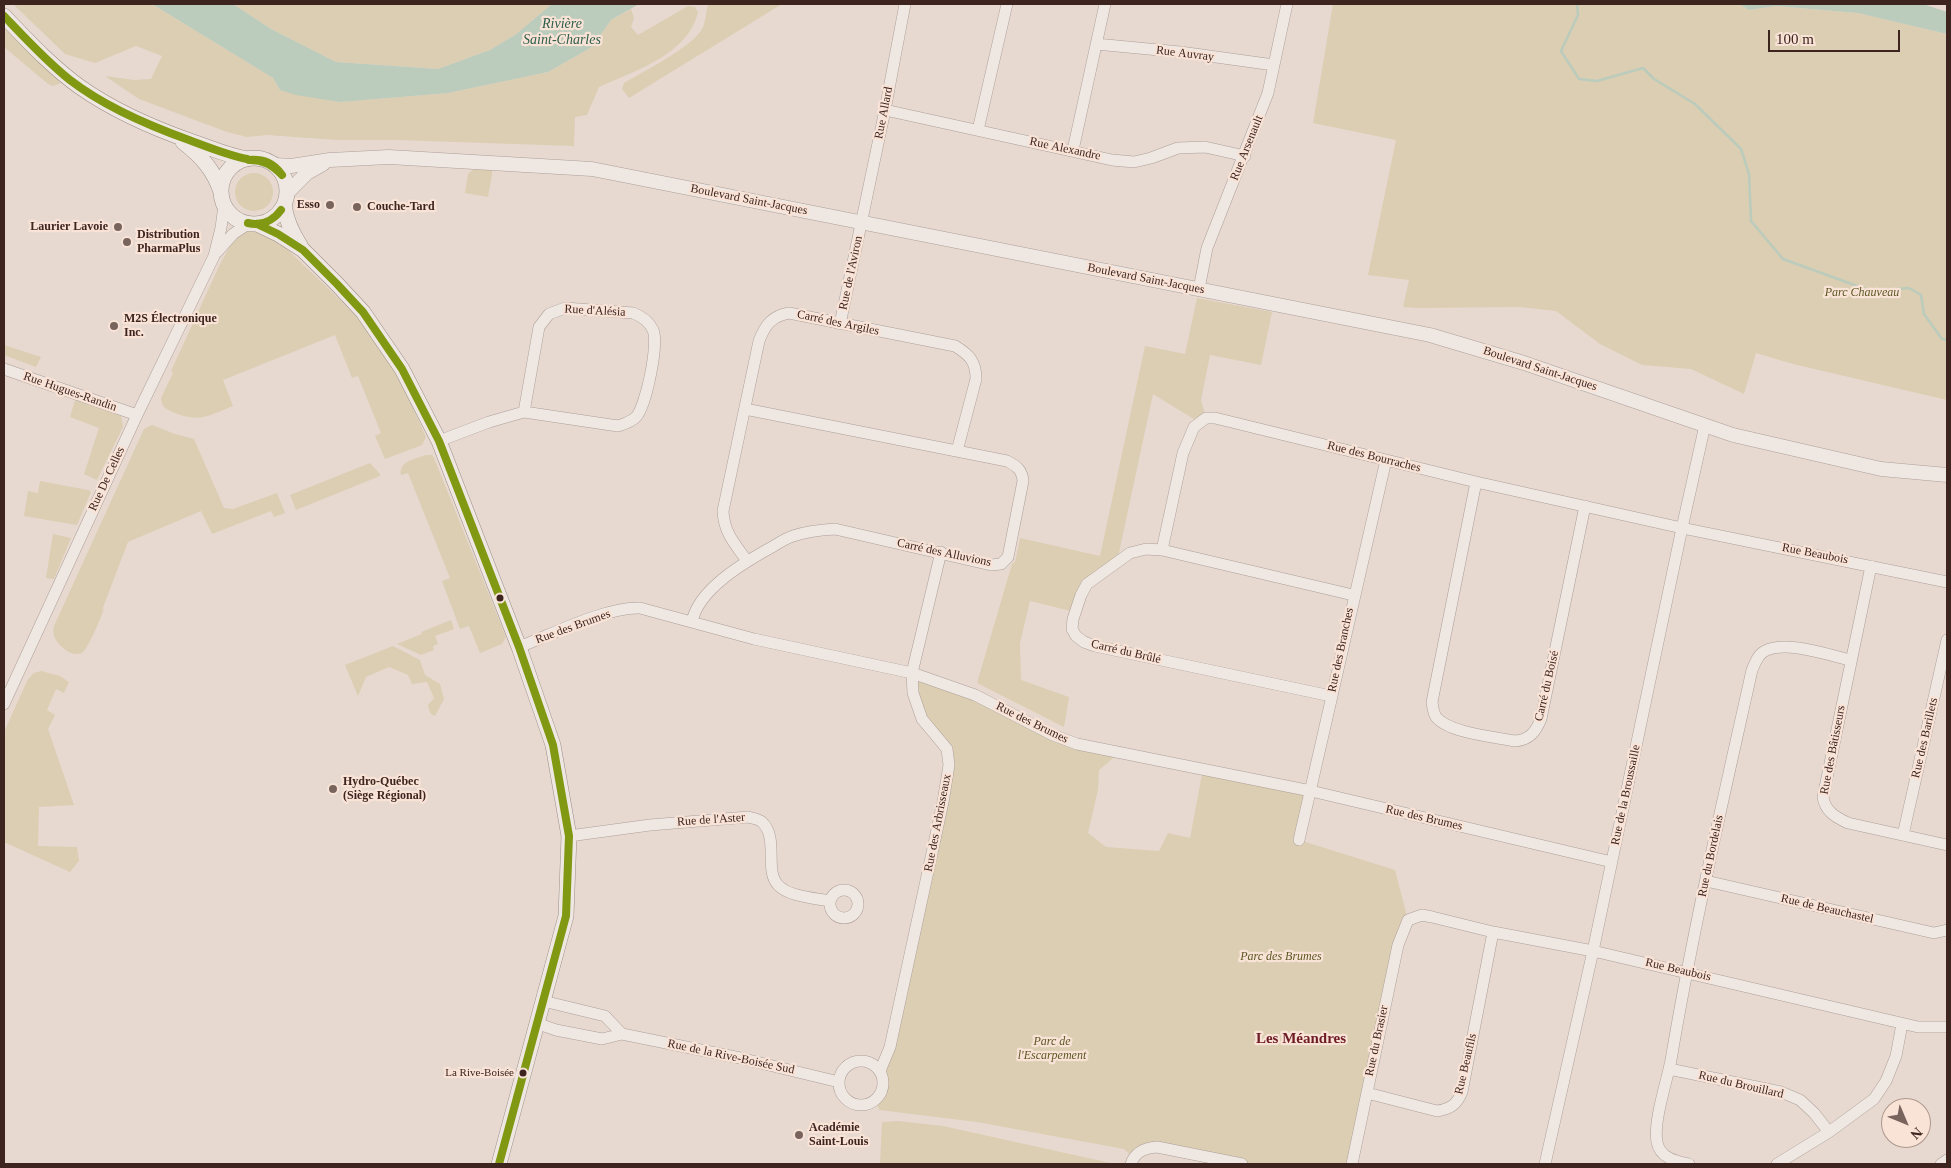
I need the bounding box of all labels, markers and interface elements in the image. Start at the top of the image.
water label: Rivière Saint-Charles [523,16,601,48]
scale bar [1771,20,1904,52]
text: 100 m [1776,31,1814,47]
street label: Rue Auvray [1155,43,1215,65]
street label: Rue Allard [872,86,896,140]
street label: Rue Arsenault [1227,113,1267,183]
street label: Rue Alexandre [1028,134,1102,164]
street label: Boulevard Saint-Jacques [689,182,809,218]
place label: Esso [297,198,320,212]
marker: Esso [324,199,336,211]
place label: Couche-Tard [367,200,435,214]
marker: Couche-Tard [351,201,363,213]
place label: Laurier Lavoie [30,220,108,234]
marker: Laurier Lavoie [112,221,124,233]
place label: Distribution PharmaPlus [137,228,200,256]
street label: Rue de l'Aviron [836,235,866,311]
marker: Distribution PharmaPlus [121,236,133,248]
street label: Boulevard Saint-Jacques [1086,261,1206,297]
park label: Parc Chauveau [1825,286,1899,300]
street label: Rue d'Alésia [564,302,626,320]
street label: Carré des Argiles [796,307,880,339]
place label: M2S Électronique Inc. [124,312,217,340]
marker: M2S Électronique Inc. [108,320,120,332]
street label: Boulevard Saint-Jacques [1481,344,1599,394]
street label: Rue Hugues-Randin [21,369,119,415]
street label: Rue des Bourraches [1326,438,1422,476]
street label: Rue De Celles [86,445,128,513]
street label: Carré des Alluvions [896,536,992,570]
street label: Rue Beaubois [1781,541,1849,567]
unlabelled marker [495,593,505,603]
street label: Rue des Branches [1325,606,1357,694]
street label: Rue des Brumes [534,607,612,647]
street label: Carré du Brûlé [1090,637,1162,667]
street label: Carré du Boisé [1532,649,1562,723]
street label: Rue des Barillets [1909,696,1941,780]
street label: Rue des Brumes [993,699,1071,747]
street label: Rue des Bâtisseurs [1817,704,1849,796]
street label: Rue de la Broussaille [1608,743,1644,847]
street label: Rue des Arbrisseaux [921,773,955,873]
place label: Hydro-Québec (Siège Régional) [343,775,426,803]
marker: Hydro-Québec (Siège Régional) [327,783,339,795]
street label: Rue des Brumes [1384,802,1464,834]
street label: Rue de l'Aster [677,810,745,830]
street label: Rue du Bordelais [1695,814,1727,898]
street label: Rue de Beauchastel [1779,891,1875,927]
park label: Parc des Brumes [1240,950,1322,964]
street label: Rue Beaubois [1644,955,1712,985]
street label: Rue du Brasier [1362,1004,1392,1078]
district label: Les Méandres [1256,1030,1346,1048]
street label: Rue Beaufils [1452,1032,1480,1096]
park label: Parc de l'Escarpement [1018,1035,1086,1063]
street label: Rue de la Rive-Boisée Sud [666,1037,796,1077]
place label: La Rive-Boisée [445,1066,514,1080]
marker: La Rive-Boisée [518,1068,528,1078]
street label: Rue du Brouillard [1697,1068,1785,1102]
north arrow [1881,1098,1931,1148]
place label: Académie Saint-Louis [809,1121,868,1149]
text: N [1907,1124,1925,1142]
marker: Académie Saint-Louis [793,1129,805,1141]

